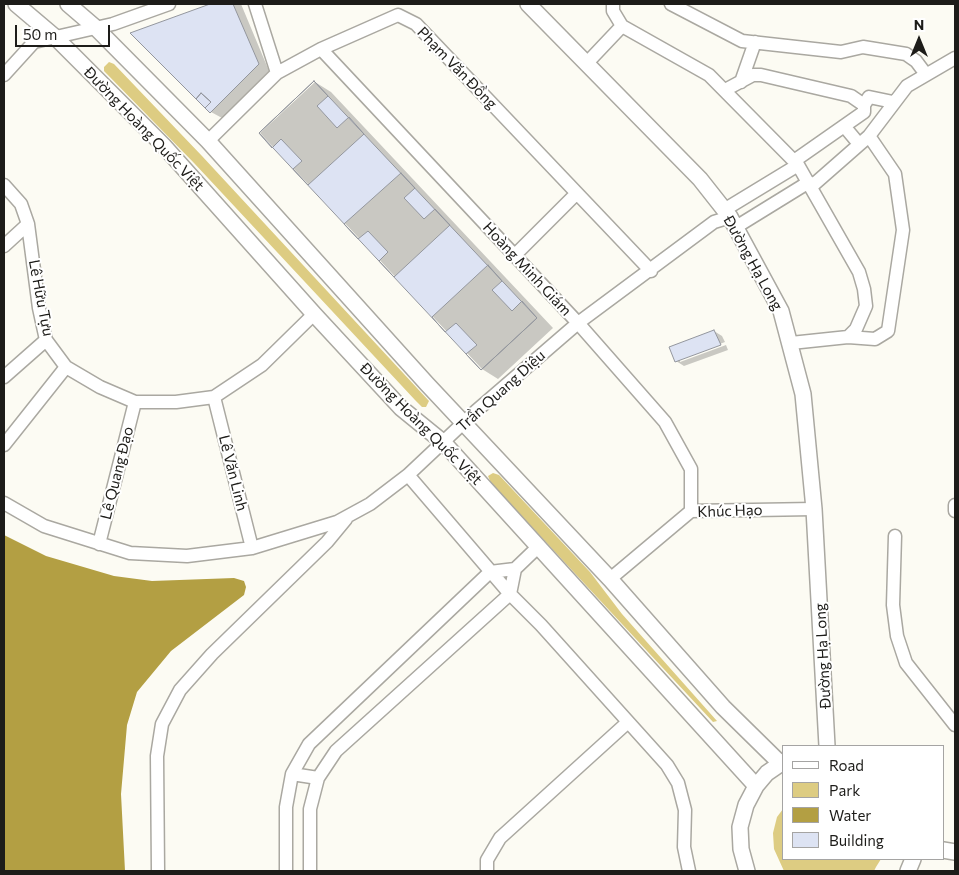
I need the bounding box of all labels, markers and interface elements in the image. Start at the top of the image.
scale bar [18,15,112,47]
north arrow [894,15,944,65]
text: N [914,16,924,33]
street label: Phạm Văn Đồng [413,23,501,113]
text: 50 m [23,25,57,43]
street label: Đường Hoàng Quốc Việt [80,63,208,195]
street label: Đường Hạ Long [719,212,787,314]
street label: Hoàng Minh Giám [479,218,575,320]
street label: Lê Hữu Tựu [25,258,57,338]
street label: Trần Quang Diệu [453,347,549,435]
street label: Đường Hoàng Quốc Việt [356,359,486,489]
street label: Lê Quang Đạo [97,425,137,521]
street label: Lê Văn Linh [215,433,251,513]
street label: Khúc Hạo [697,501,763,521]
street label: Đường Hạ Long [811,603,835,709]
legend [782,745,944,860]
text: Road [829,756,864,774]
text: Park [829,781,860,799]
text: Water [829,806,871,824]
text: Building [829,831,884,849]

